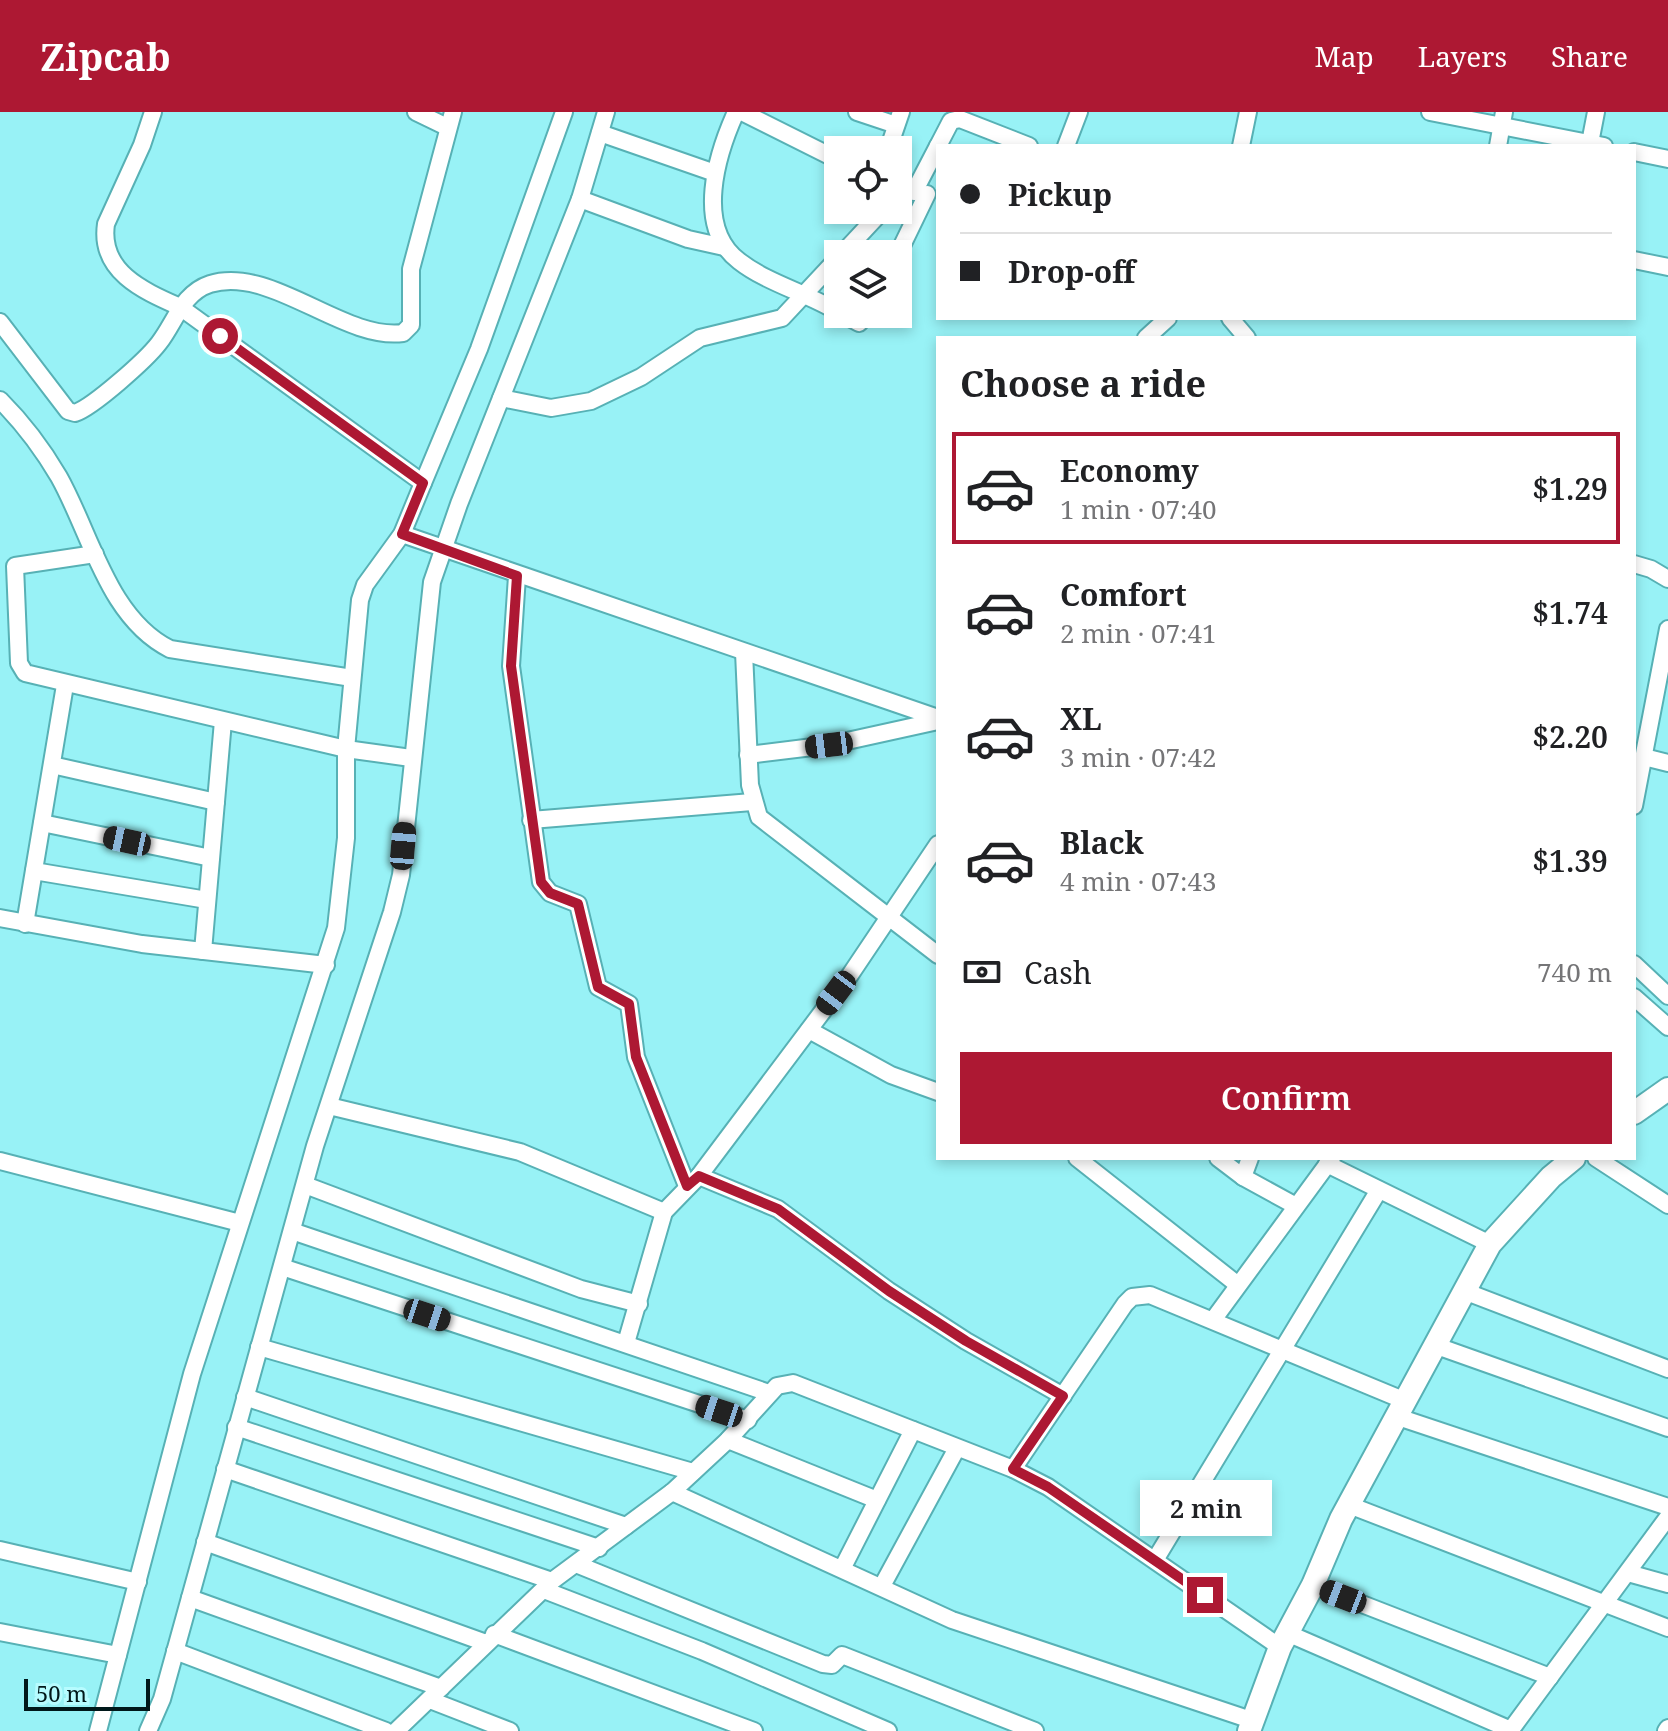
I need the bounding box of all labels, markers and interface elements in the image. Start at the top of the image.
text: Zipcab [40,30,171,82]
text: Map [1315,37,1374,75]
text: Layers [1418,37,1507,75]
text: Share [1551,37,1628,75]
map controls [824,136,912,328]
button: locate [824,136,912,224]
text: Pickup [1008,174,1112,215]
button: layers [824,240,912,328]
text: Drop-off [1008,251,1135,292]
route start [202,318,238,354]
text: Choose a ride [960,359,1206,408]
text: Economy [1060,450,1199,491]
icon: car [964,452,1036,524]
text: $1.29 [1532,468,1608,509]
text: 1 min · 07:40 [1060,491,1217,527]
text: Comfort [1060,574,1187,615]
icon: car [964,576,1036,648]
text: $1.74 [1532,592,1608,633]
text: 2 min · 07:41 [1060,615,1217,651]
text: XL [1060,698,1102,739]
icon: car [964,700,1036,772]
text: $2.20 [1532,716,1608,757]
car [804,730,854,760]
text: 3 min · 07:42 [1060,739,1217,775]
car [389,821,417,871]
text: Black [1060,822,1144,863]
car [101,824,153,858]
icon: car [964,824,1036,896]
text: $1.39 [1532,840,1608,881]
text: 4 min · 07:43 [1060,863,1217,899]
icon: cash [960,950,1004,994]
text: Cash [1024,952,1092,993]
text: 740 m [1537,954,1612,990]
car [812,967,860,1019]
button: Confirm [960,1052,1612,1144]
car [400,1296,454,1334]
car [692,1392,746,1430]
callout: 2 min [1139,1479,1271,1535]
text: 2 min [1170,1490,1242,1526]
route end [1187,1577,1223,1613]
car [1316,1577,1370,1617]
scale bar [24,1675,150,1711]
text: 50 m [36,1678,87,1708]

